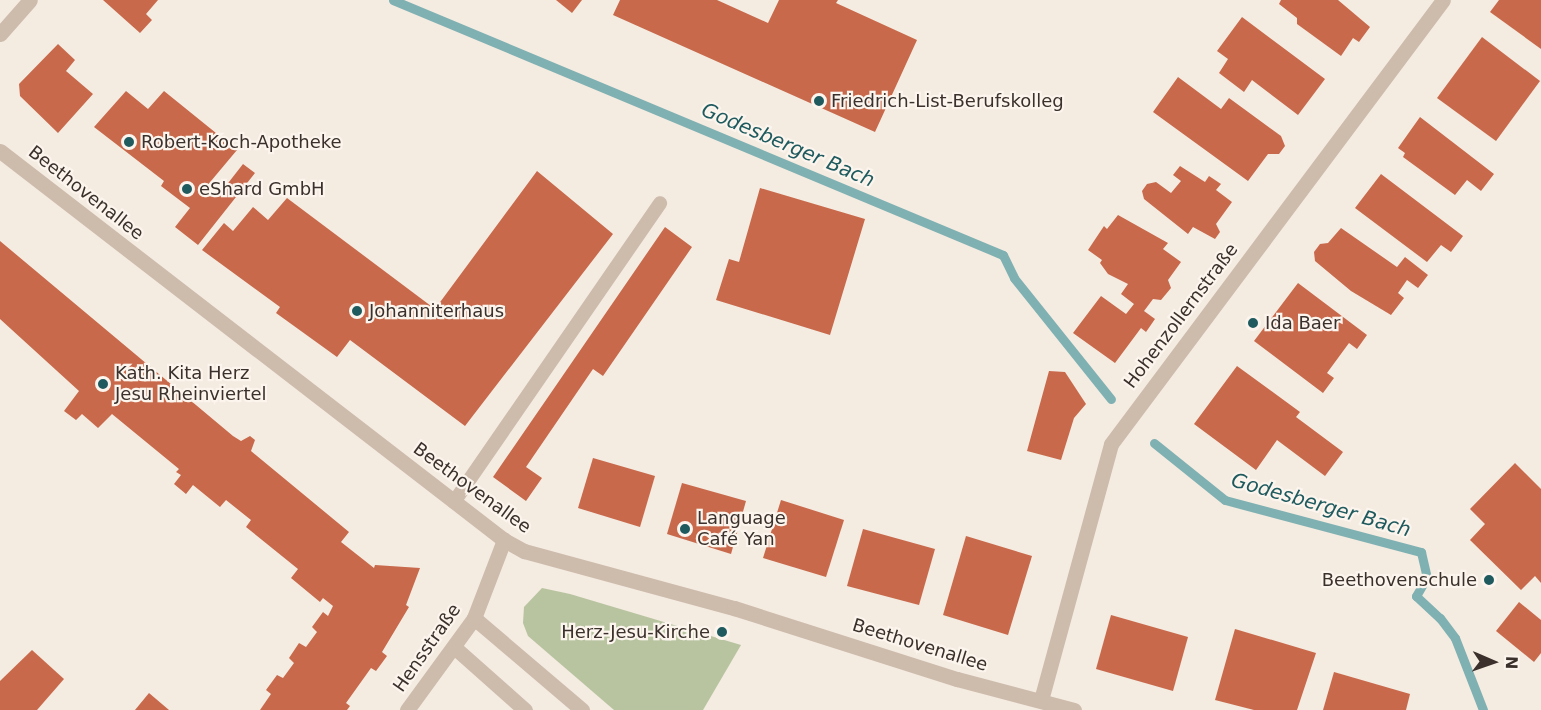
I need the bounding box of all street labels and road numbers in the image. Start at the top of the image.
street label: Beethovenallee [24,141,148,245]
street label: Hohenzollernstraße [1119,239,1243,393]
street label: Beethovenallee [409,438,535,538]
street label: Hensstraße [389,600,465,696]
street label: Beethovenallee [850,614,990,676]

